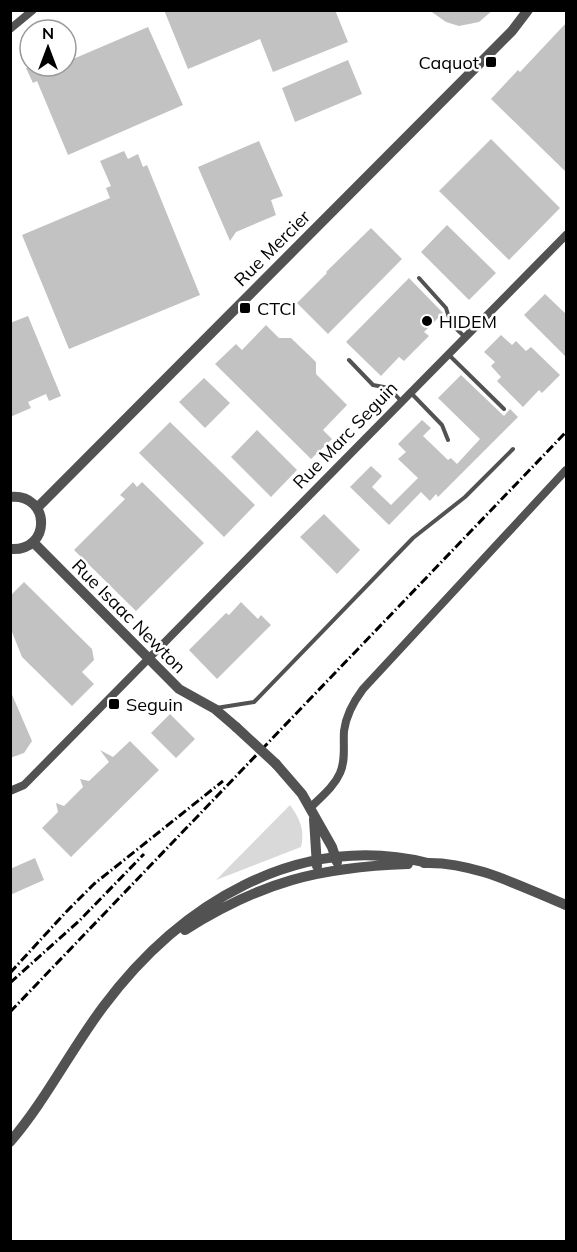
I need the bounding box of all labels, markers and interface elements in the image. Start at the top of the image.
north arrow [18,18,78,78]
text: N [42,23,54,43]
place label: Caquot [419,51,479,74]
marker: Caquot [484,55,498,69]
street label: Rue Mercier [229,205,315,291]
place label: CTCI [257,297,296,320]
marker: CTCI [238,301,252,315]
place label: HIDEM [439,310,497,333]
marker: HIDEM [420,314,434,328]
street label: Rue Marc Seguin [288,376,402,494]
street label: Rue Isaac Newton [67,554,191,678]
place label: Seguin [126,693,183,716]
marker: Seguin [107,697,121,711]

